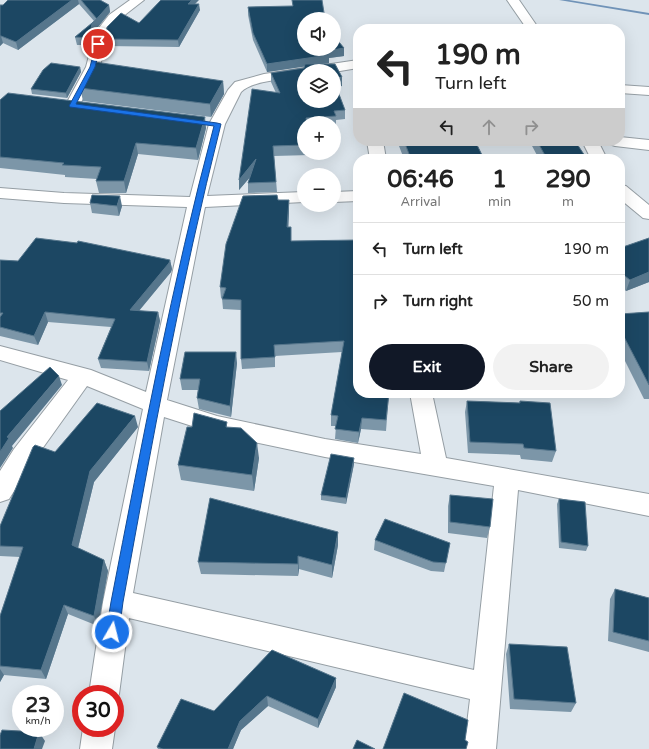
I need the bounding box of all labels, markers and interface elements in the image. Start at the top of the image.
map controls [297,12,341,212]
button: sound [297,12,341,56]
pin [81,27,115,61]
icon: arrive [87,33,109,55]
text: 190 m [435,38,521,72]
icon: left [369,40,421,92]
button: layers [297,64,341,108]
text: Turn left [435,72,507,94]
button: + [297,116,341,160]
icon: left [436,116,458,138]
icon: ahead [478,116,500,138]
icon: right [520,116,542,138]
text: 06:46 [387,165,454,194]
text: 1 [492,165,507,194]
text: 290 [545,165,591,194]
button: − [297,168,341,212]
text: Arrival [400,194,441,210]
text: min [488,194,511,210]
text: m [562,194,574,210]
icon: left [369,238,391,260]
text: Turn left [403,240,463,258]
text: 190 m [563,240,609,258]
icon: right [369,290,391,312]
text: Turn right [403,292,473,310]
text: 50 m [572,292,609,310]
button: Exit [369,344,485,390]
button: Share [493,344,609,390]
position arrow [91,611,133,653]
speed limit sign: 30 [72,685,124,737]
text: 23 [25,694,51,718]
text: km/h [25,715,51,727]

